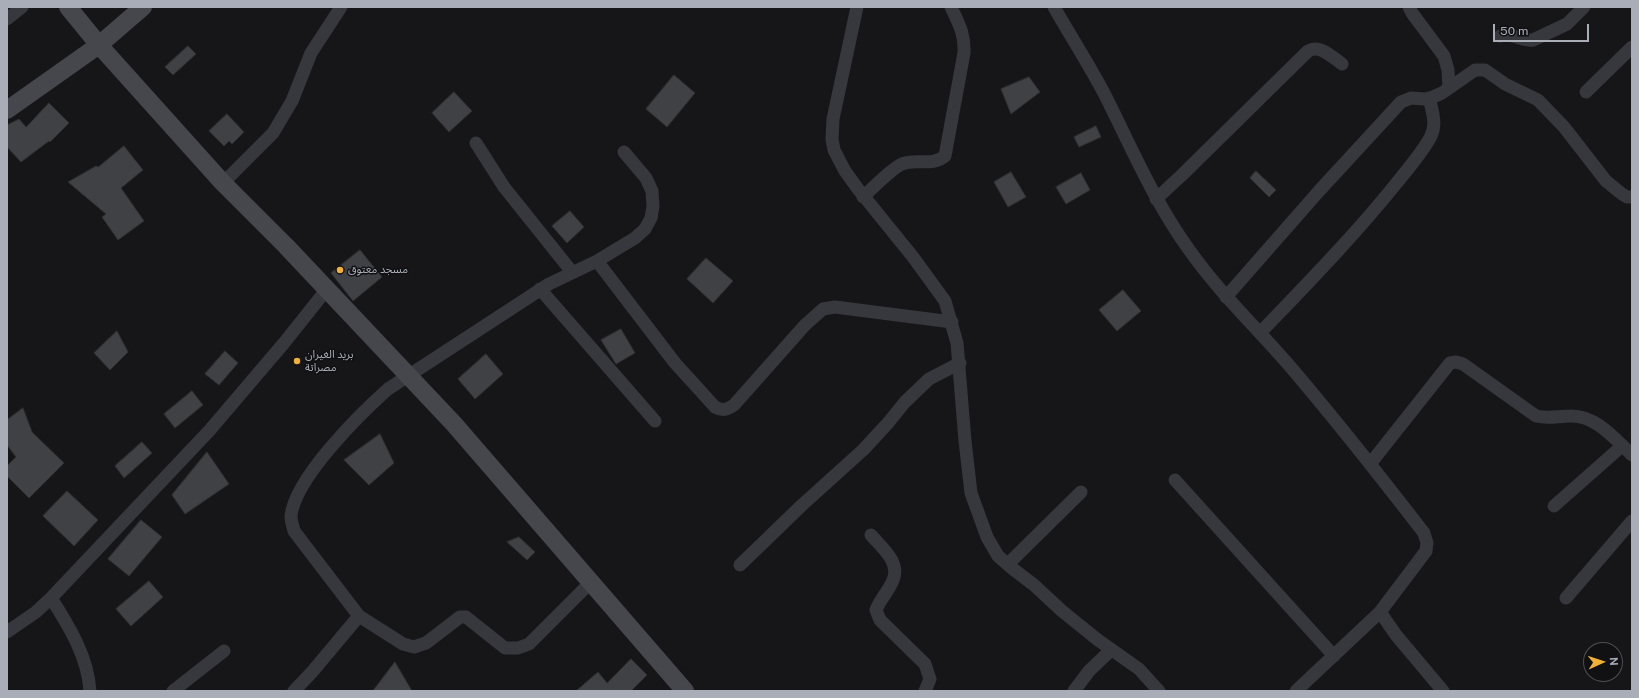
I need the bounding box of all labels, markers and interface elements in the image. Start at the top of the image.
scale bar [1495,16,1591,42]
text: 50 m [1500,24,1528,38]
place label: مسجد معتوق [348,263,408,277]
marker: مسجد معتوق [335,265,345,275]
place label: بريد الغيران مصراتة [305,348,353,374]
marker: بريد الغيران مصراتة [292,356,302,366]
north arrow [1583,642,1623,682]
text: N [1608,657,1620,666]

